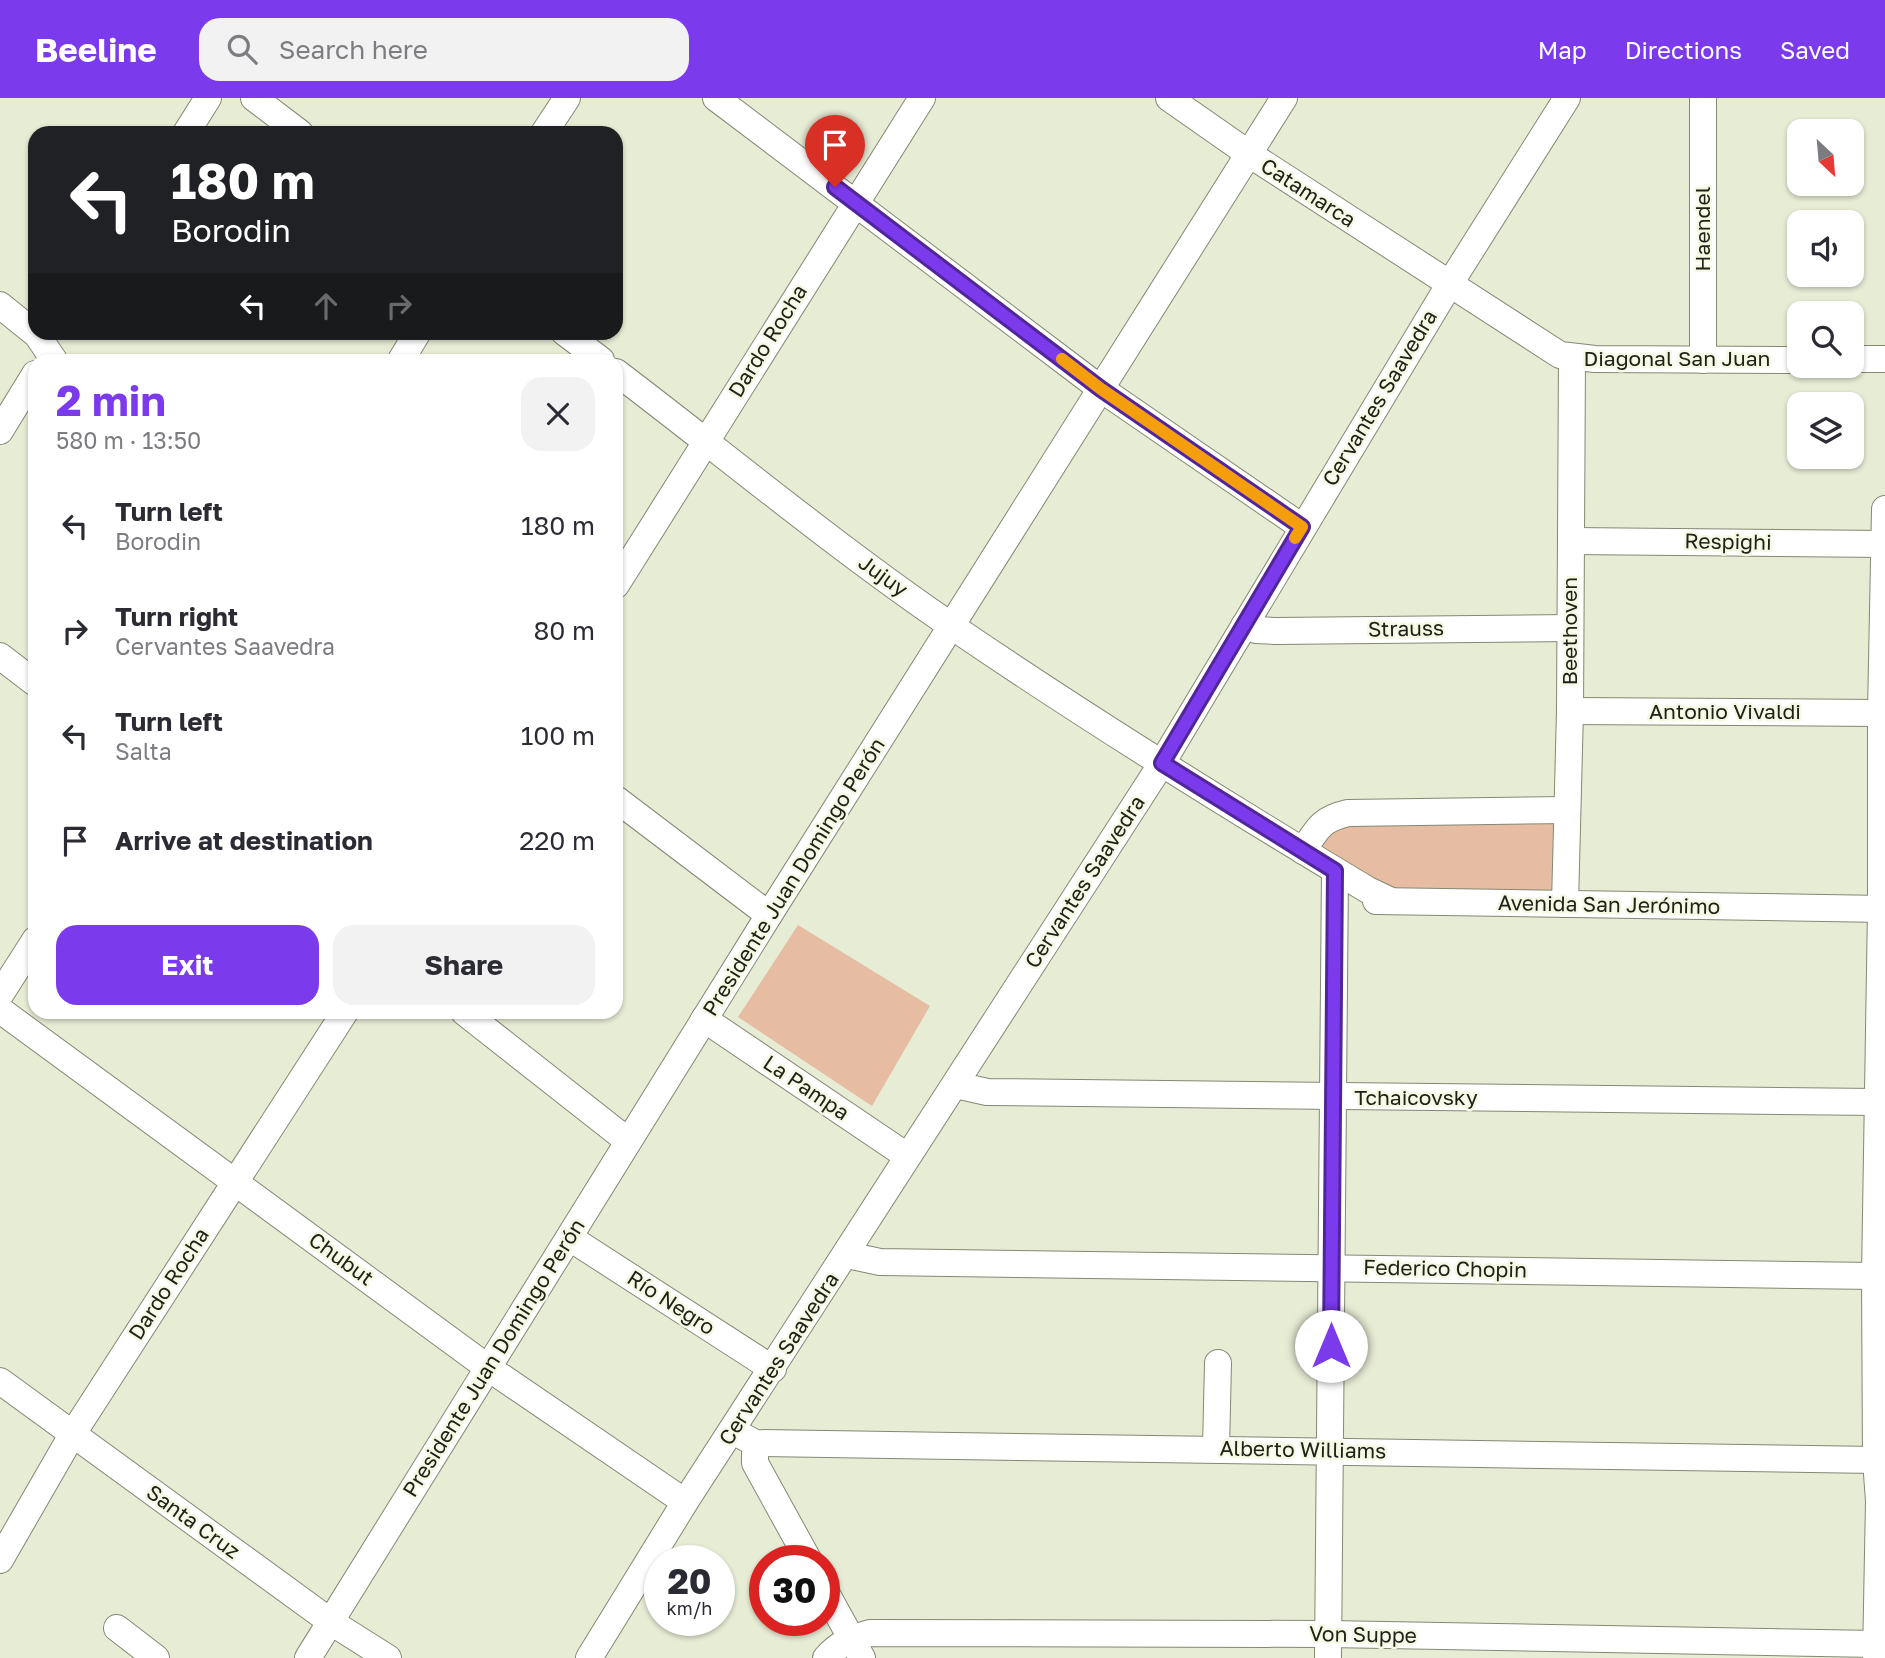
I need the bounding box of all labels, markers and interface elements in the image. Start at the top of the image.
search box [199,18,689,81]
text: Beeline [35,30,157,69]
icon: search [223,30,261,68]
text: Search here [279,34,428,65]
text: Map [1538,35,1587,64]
text: Directions [1625,35,1742,64]
text: Saved [1780,35,1850,64]
pin [805,115,865,187]
north arrow [1787,119,1864,196]
map controls [1787,119,1864,469]
icon: arrive [816,126,854,164]
text: 180 m [171,151,315,210]
street label: Catamarca [1256,152,1361,232]
icon: left [56,154,147,245]
street label: Haendel [1689,187,1715,271]
button: sound [1787,210,1864,287]
text: Borodin [171,211,291,249]
street label: Dardo Rocha [722,279,812,402]
icon: left [234,287,272,325]
icon: ahead [307,287,345,325]
icon: right [380,287,418,325]
button: search [1787,301,1864,378]
street label: Cervantes Saavedra [1316,305,1442,490]
street label: Diagonal San Juan [1583,345,1771,371]
text: 2 min [56,375,166,425]
button: close [521,377,595,451]
button: layers [1787,392,1864,469]
text: 580 m · 13:50 [56,426,201,454]
text: Turn left [115,496,223,527]
icon: left [56,507,94,545]
text: 180 m [521,510,595,541]
text: Borodin [115,527,201,555]
street label: Respighi [1684,527,1772,555]
street label: Jujuy [854,549,913,602]
street label: Beethoven [1556,577,1582,685]
text: Turn right [115,601,238,632]
icon: right [56,612,94,650]
street label: Strauss [1368,614,1444,642]
text: 80 m [534,615,595,646]
text: Cervantes Saavedra [115,632,335,660]
street label: Antonio Vivaldi [1649,698,1801,724]
text: Turn left [115,706,223,737]
icon: left [56,717,94,755]
text: 100 m [521,720,595,751]
street label: Presidente Juan Domingo Perón [697,733,890,1020]
text: Salta [115,737,172,765]
street label: Cervantes Saavedra [1019,790,1150,973]
icon: arrive [56,822,94,860]
text: Arrive at destination [115,825,373,856]
text: 220 m [519,825,595,856]
street label: Avenida San Jerónimo [1498,889,1720,919]
button: Exit [56,925,319,1005]
button: Share [333,925,595,1005]
street label: La Pampa [759,1049,854,1125]
street label: Tchaicovsky [1354,1084,1478,1110]
street label: Presidente Juan Domingo Perón [397,1214,590,1501]
street label: Dardo Rocha [122,1223,214,1344]
street label: Chubut [304,1226,379,1290]
street label: Federico Chopin [1363,1254,1527,1282]
street label: Río Negro [623,1264,720,1340]
street label: Cervantes Saavedra [713,1267,844,1450]
position arrow [1294,1309,1368,1383]
street label: Alberto Williams [1219,1435,1387,1463]
street label: Santa Cruz [142,1479,245,1564]
speed limit sign: 30 [749,1545,840,1636]
text: 20 [667,1560,712,1602]
text: km/h [667,1597,712,1619]
street label: Von Suppe [1309,1620,1417,1648]

